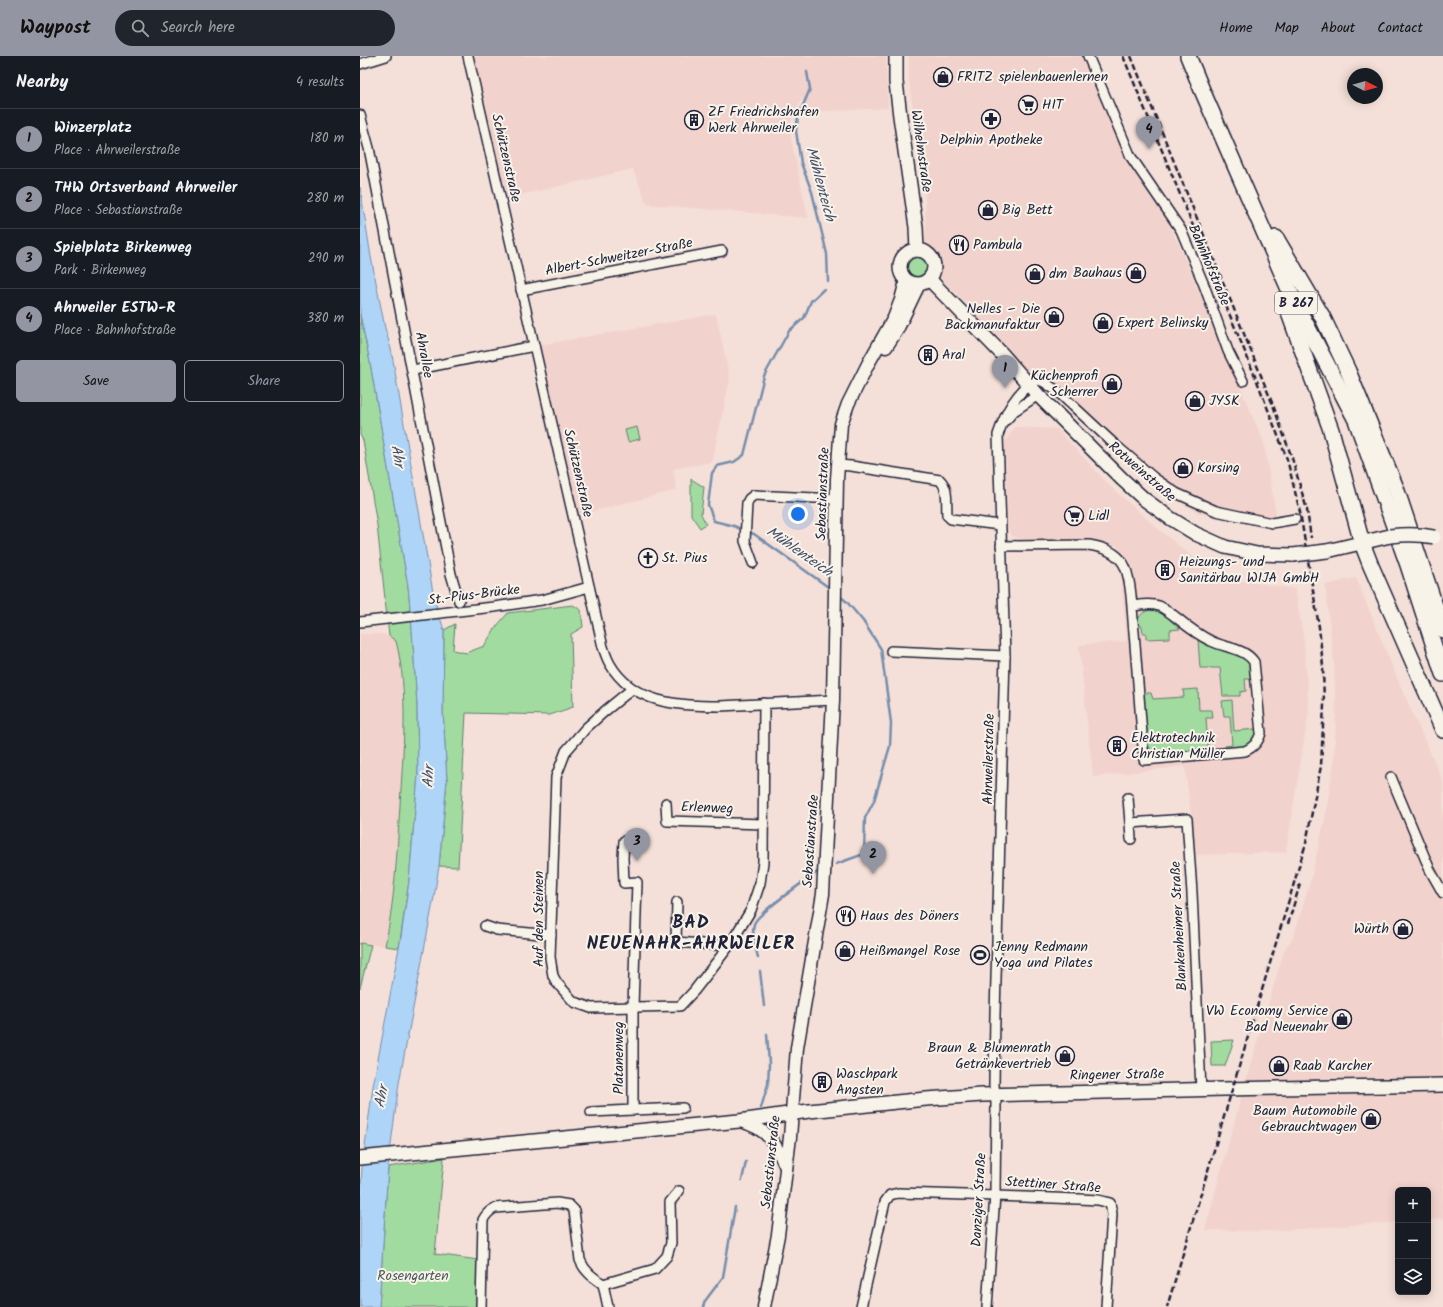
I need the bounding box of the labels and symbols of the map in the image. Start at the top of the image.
shop icon: FRITZ spielenbauenlernen [932,66,954,88]
place label: FRITZ spielenbauenlernen [957,66,1108,88]
north arrow [1347,68,1383,104]
supermarket icon: HIT [1017,94,1039,116]
place label: HIT [1042,94,1065,116]
place label: ZF Friedrichshafen Werk Ahrweiler [708,101,819,139]
street label: Wilhelmstraße [904,108,938,194]
pharmacy icon: Delphin Apotheke [980,108,1002,130]
building icon: ZF Friedrichshafen Werk Ahrweiler [683,109,705,131]
street label: Schützenstraße [485,112,527,205]
pin: 4 [1136,116,1162,149]
place label: Delphin Apotheke [940,129,1043,151]
water label: Mühlenteich [799,144,842,226]
shop icon: Big Bett [977,199,999,221]
place label: Big Bett [1002,199,1053,221]
street label: Bahnhofstraße [1182,221,1236,310]
street label: Albert-Schweitzer-Straße [543,232,695,282]
restaurant icon: Pambula [948,234,970,256]
place label: Pambula [973,234,1022,256]
place label: Bauhaus [1073,262,1122,284]
shop icon: Bauhaus [1125,262,1147,284]
shop icon: dm [1024,263,1046,285]
place label: dm [1049,263,1067,285]
road number: B 267 [1275,292,1317,314]
place label: Nelles – Die Backmanufaktur [945,298,1041,336]
shop icon: Nelles – Die Backmanufaktur [1043,306,1065,328]
shop icon: Expert Belinsky [1092,312,1114,334]
place label: Expert Belinsky [1117,312,1209,334]
street label: Ahrallee [409,330,439,381]
building icon: Aral [917,344,939,366]
place label: Aral [942,344,966,366]
pin: 1 [992,355,1018,388]
place label: Küchenprofi Scherrer [1030,365,1099,403]
shop icon: Küchenprofi Scherrer [1101,373,1123,395]
shop icon: JYSK [1184,390,1206,412]
place label: JYSK [1209,390,1240,412]
street label: Schützenstraße [557,427,599,520]
street label: Rotweinstraße [1103,436,1181,508]
water label: Ahr [383,443,411,472]
street label: Sebastianstraße [810,446,836,541]
shop icon: Korsing [1172,457,1194,479]
place label: Korsing [1197,457,1240,479]
your location [788,504,808,524]
supermarket icon: Lidl [1063,505,1085,527]
place label: Lidl [1088,505,1110,527]
water label: Mühlenteich [761,520,839,585]
church icon: St. Pius [637,547,659,569]
place label: St. Pius [662,547,707,569]
place label: Heizungs- und Sanitärbau WIJA GmbH [1179,551,1319,589]
building icon: Heizungs- und Sanitärbau WIJA GmbH [1154,559,1176,581]
street label: St.-Pius-Brücke [427,578,522,612]
street label: Ahrweilerstraße [977,713,1001,805]
place label: Elektrotechnik Christian Müller [1131,727,1226,765]
building icon: Elektrotechnik Christian Müller [1106,735,1128,757]
water label: Ahr [416,762,442,789]
street label: Sebastianstraße [797,793,825,888]
street label: Erlenweg [680,796,734,820]
pin: 3 [624,828,650,861]
pin: 2 [860,841,886,874]
street label: Blankenheimer Straße [1165,860,1193,992]
street label: Auf den Steinen [528,871,550,967]
restaurant icon: Haus des Döners [835,905,857,927]
place label: Haus des Döners [860,905,959,927]
district label: BAD NEUENAHR-AHRWEILER [587,909,795,959]
place label: Würth [1354,918,1389,940]
shop icon: Würth [1392,918,1414,940]
place label: Jenny Redmann Yoga und Pilates [994,936,1093,974]
shop icon: Heißmangel Rose [834,940,856,962]
place label: Heißmangel Rose [859,940,961,962]
sports icon: Jenny Redmann Yoga und Pilates [969,944,991,966]
place label: VW Economy Service Bad Neuenahr [1206,1000,1329,1038]
shop icon: VW Economy Service Bad Neuenahr [1331,1008,1353,1030]
street label: Platanenweg [608,1021,630,1095]
place label: Braun & Blumenrath Getränkevertrieb [927,1037,1052,1075]
shop icon: Braun & Blumenrath Getränkevertrieb [1054,1045,1076,1067]
shop icon: Raab Karcher [1268,1055,1290,1077]
place label: Raab Karcher [1293,1055,1373,1077]
place label: Waschpark Angsten [836,1063,898,1101]
street label: Ringener Straße [1070,1063,1165,1087]
building icon: Waschpark Angsten [811,1071,833,1093]
water label: Ahr [368,1081,396,1110]
place label: Baum Automobile Gebrauchtwagen [1253,1100,1358,1138]
shop icon: Baum Automobile Gebrauchtwagen [1360,1108,1382,1130]
street label: Sebastianstraße [755,1114,787,1210]
street label: Danziger Straße [966,1152,992,1248]
street label: Stettiner Straße [1004,1171,1102,1199]
park label: Rosengarten [377,1265,449,1287]

